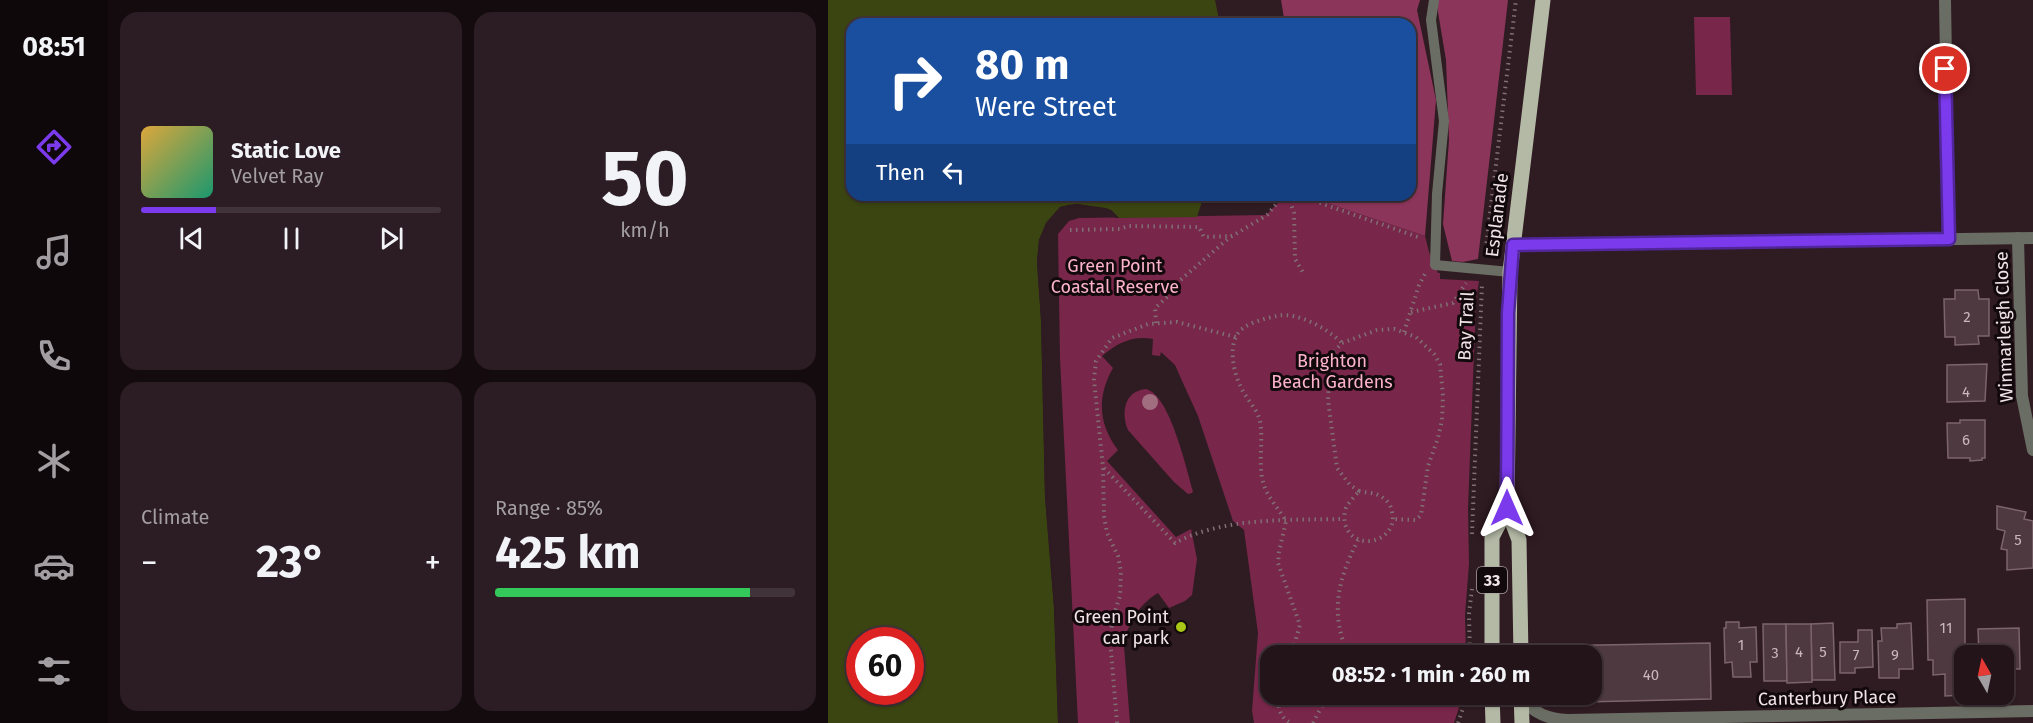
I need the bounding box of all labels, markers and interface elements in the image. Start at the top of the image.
text: 08:51 [22,31,86,63]
text: 80 m [975,40,1069,90]
icon: right [876,42,954,120]
pin [1919,43,1970,94]
icon: arrive [1928,52,1961,85]
text: Were Street [975,91,1116,123]
icon: directions [33,126,75,168]
text: 50 [601,132,689,226]
text: Static Love [231,137,341,164]
icon: left [937,156,970,189]
text: Then [876,159,925,186]
text: Velvet Ray [231,164,324,188]
street label: Esplanade [1481,172,1513,258]
text: km/h [620,218,670,242]
icon: previous [175,222,208,255]
icon: pause [275,222,308,255]
icon: next [375,222,408,255]
icon: music [33,231,75,273]
street label: Winmarleigh Close [1990,251,2018,403]
park label: Green Point Coastal Reserve [1051,255,1179,298]
street label: Bay Trail [1453,291,1479,361]
house number: 2 [1963,308,1971,326]
icon: phone [33,335,75,377]
park label: Brighton Beach Gardens [1271,350,1393,393]
house number: 4 [1962,383,1970,401]
house number: 6 [1962,431,1970,449]
icon: climate [33,440,75,482]
position arrow [1475,476,1539,540]
text: Range · 85% [495,496,603,520]
text: Climate [141,505,209,529]
text: 425 km [495,526,640,580]
house number: 5 [2014,531,2022,549]
text: 23° [256,535,326,589]
text: − [141,543,158,583]
text: + [425,543,441,583]
icon: car [33,545,75,587]
road number: 33 [1477,567,1507,593]
place label: Green Point car park [1074,606,1170,649]
house number: 11 [1940,619,1952,637]
marker: Green Point car park [1174,620,1188,634]
speed limit sign: 60 [846,627,924,705]
house number: 1 [1738,636,1744,654]
house number: 4 [1795,643,1803,661]
house number: 5 [1819,643,1827,661]
house number: 3 [1771,644,1779,662]
north arrow [1954,645,2014,705]
map controls [1954,645,2014,705]
house number: 7 [1853,646,1860,664]
house number: 9 [1891,646,1899,664]
icon: filters [33,650,75,692]
text: 08:52 · 1 min · 260 m [1332,661,1530,688]
house number: 40 [1643,666,1659,684]
street label: Canterbury Place [1758,686,1896,710]

